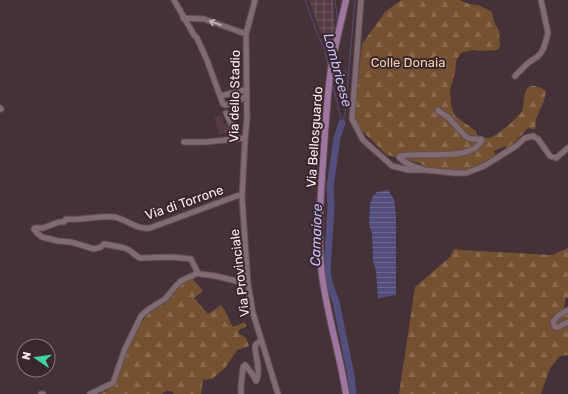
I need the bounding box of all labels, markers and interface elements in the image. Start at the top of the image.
one-way arrow [209,19,222,26]
water label: Lombricese [320,31,356,109]
street label: Via dello Stadio [226,50,243,142]
park label: Colle Donaia [371,55,445,70]
street label: Via Bellosguardo [303,86,327,188]
street label: Via di Torrone [143,182,225,223]
water label: Camaiore [307,203,326,267]
street label: Via Provinciale [227,228,252,318]
north arrow [16,338,56,378]
text: N [20,350,34,361]

